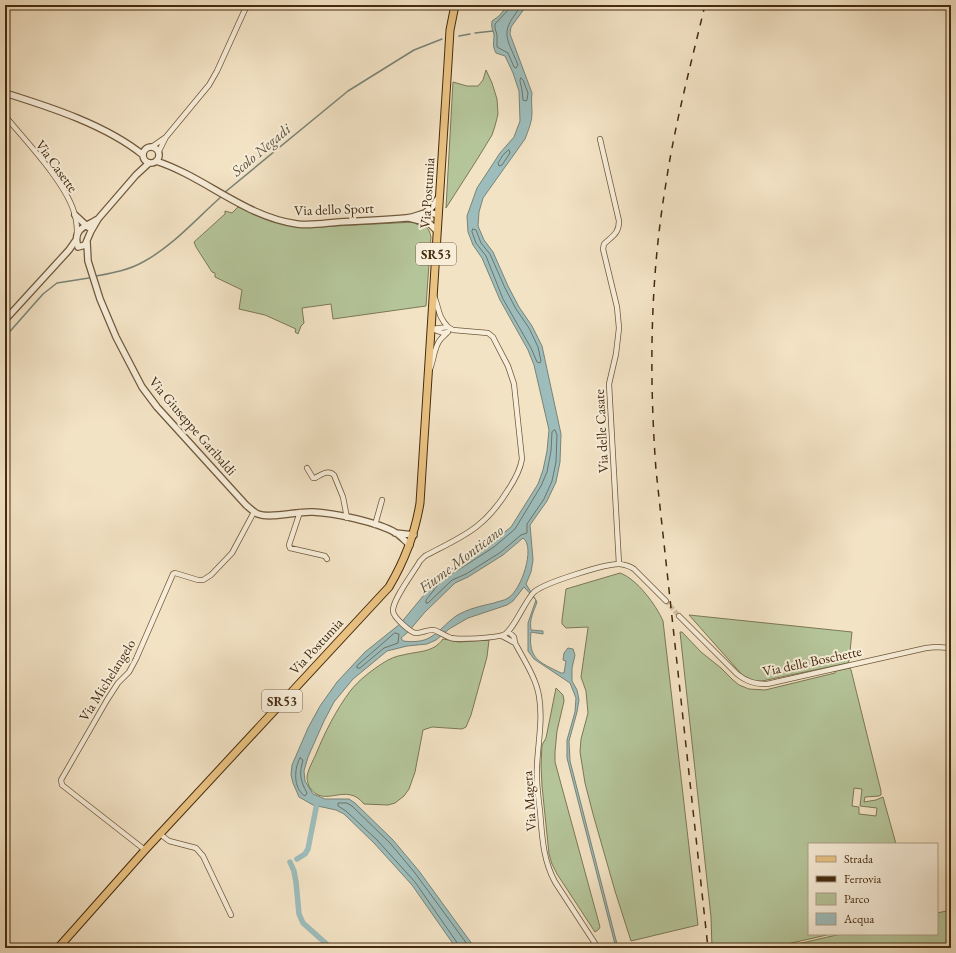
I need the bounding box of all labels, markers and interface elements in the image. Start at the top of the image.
water label: Scolo Negadi [226,119,295,181]
street label: Via Casette [32,136,82,196]
street label: Via Postumia [416,156,438,229]
street label: Via dello Sport [294,199,375,219]
road number: SR53 [416,243,456,265]
street label: Via Giuseppe Garibaldi [145,373,241,480]
street label: Via delle Casate [590,388,612,473]
water label: Fiume Monticano [414,520,507,597]
street label: Via Postumia [285,614,347,678]
street label: Via Michelangelo [75,636,139,724]
street label: Via delle Boschette [761,642,864,680]
road number: SR53 [262,690,302,712]
street label: Via Magera [518,770,540,832]
legend [808,843,938,935]
text: Strada [844,851,873,867]
text: Ferrovia [844,871,881,887]
text: Parco [844,891,869,907]
text: Acqua [843,911,875,927]

